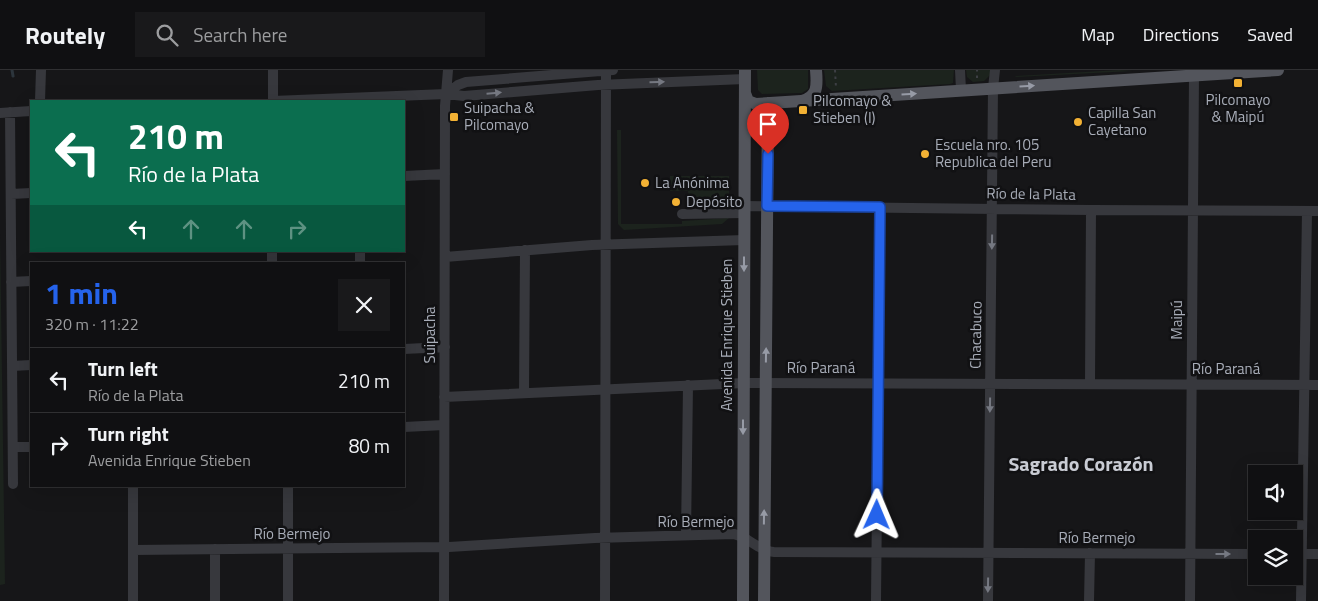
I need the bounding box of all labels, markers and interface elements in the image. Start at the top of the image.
search box [135,12,485,57]
text: Routely [25,17,105,53]
text: Search here [193,20,287,49]
icon: search [153,21,181,49]
text: Map [1081,21,1115,48]
text: Directions [1143,21,1219,48]
text: Saved [1247,21,1293,48]
marker: Pilcomayo & Maipú [1232,77,1244,89]
one-way arrow [649,78,665,86]
one-way arrow [1019,82,1035,90]
place label: Pilcomayo & Maipú [1205,88,1271,128]
one-way arrow [487,89,503,97]
place label: Pilcomayo & Stieben (I) [813,89,892,129]
one-way arrow [902,89,918,97]
place label: Suipacha & Pilcomayo [464,96,535,136]
place label: Capilla San Cayetano [1088,101,1156,141]
pin [747,103,789,154]
marker: Pilcomayo & Stieben (I) [797,104,809,116]
text: 210 m [128,109,224,163]
icon: arrive [754,110,782,138]
marker: Suipacha & Pilcomayo [448,111,460,123]
marker: Capilla San Cayetano [1072,116,1084,128]
icon: left [45,120,110,185]
place label: Escuela nro. 105 Republica del Peru [935,133,1051,173]
marker: Escuela nro. 105 Republica del Peru [919,148,931,160]
text: Río de la Plata [128,157,259,191]
place label: La Anónima [655,171,730,194]
marker: La Anónima [639,177,651,189]
street label: Río de la Plata [986,181,1076,206]
place label: Depósito [686,190,743,213]
marker: Depósito [670,196,682,208]
icon: left [124,215,152,243]
icon: ahead [177,215,205,243]
icon: ahead [230,215,258,243]
icon: right [283,215,311,243]
one-way arrow [988,234,996,250]
one-way arrow [740,257,748,273]
street label: Avenida Enrique Stieben [715,259,738,411]
text: 1 min [45,270,118,316]
button: close [338,279,390,331]
street label: Maipú [1165,300,1188,340]
street label: Chacabuco [963,301,988,369]
street label: Suipacha [418,306,441,363]
text: 320 m · 11:22 [45,312,139,336]
one-way arrow [762,347,770,363]
text: Turn left [88,354,158,383]
street label: Río Paraná [787,356,856,379]
street label: Río Paraná [1192,357,1261,380]
icon: left [45,366,73,394]
text: 210 m [338,366,390,395]
text: Río de la Plata [88,383,183,407]
one-way arrow [986,397,994,413]
text: Turn right [88,419,169,448]
one-way arrow [739,419,747,435]
icon: right [45,431,73,459]
text: 80 m [349,431,390,460]
text: Avenida Enrique Stieben [88,448,251,472]
district label: Sagrado Corazón [1008,448,1154,479]
map controls [1248,465,1303,585]
button: sound [1248,465,1303,520]
position arrow [850,488,902,540]
one-way arrow [760,509,768,525]
street label: Río Bermejo [657,510,735,533]
street label: Río Bermejo [253,522,331,545]
street label: Río Bermejo [1058,526,1136,549]
button: layers [1248,530,1303,585]
one-way arrow [1215,550,1231,558]
one-way arrow [984,577,992,593]

